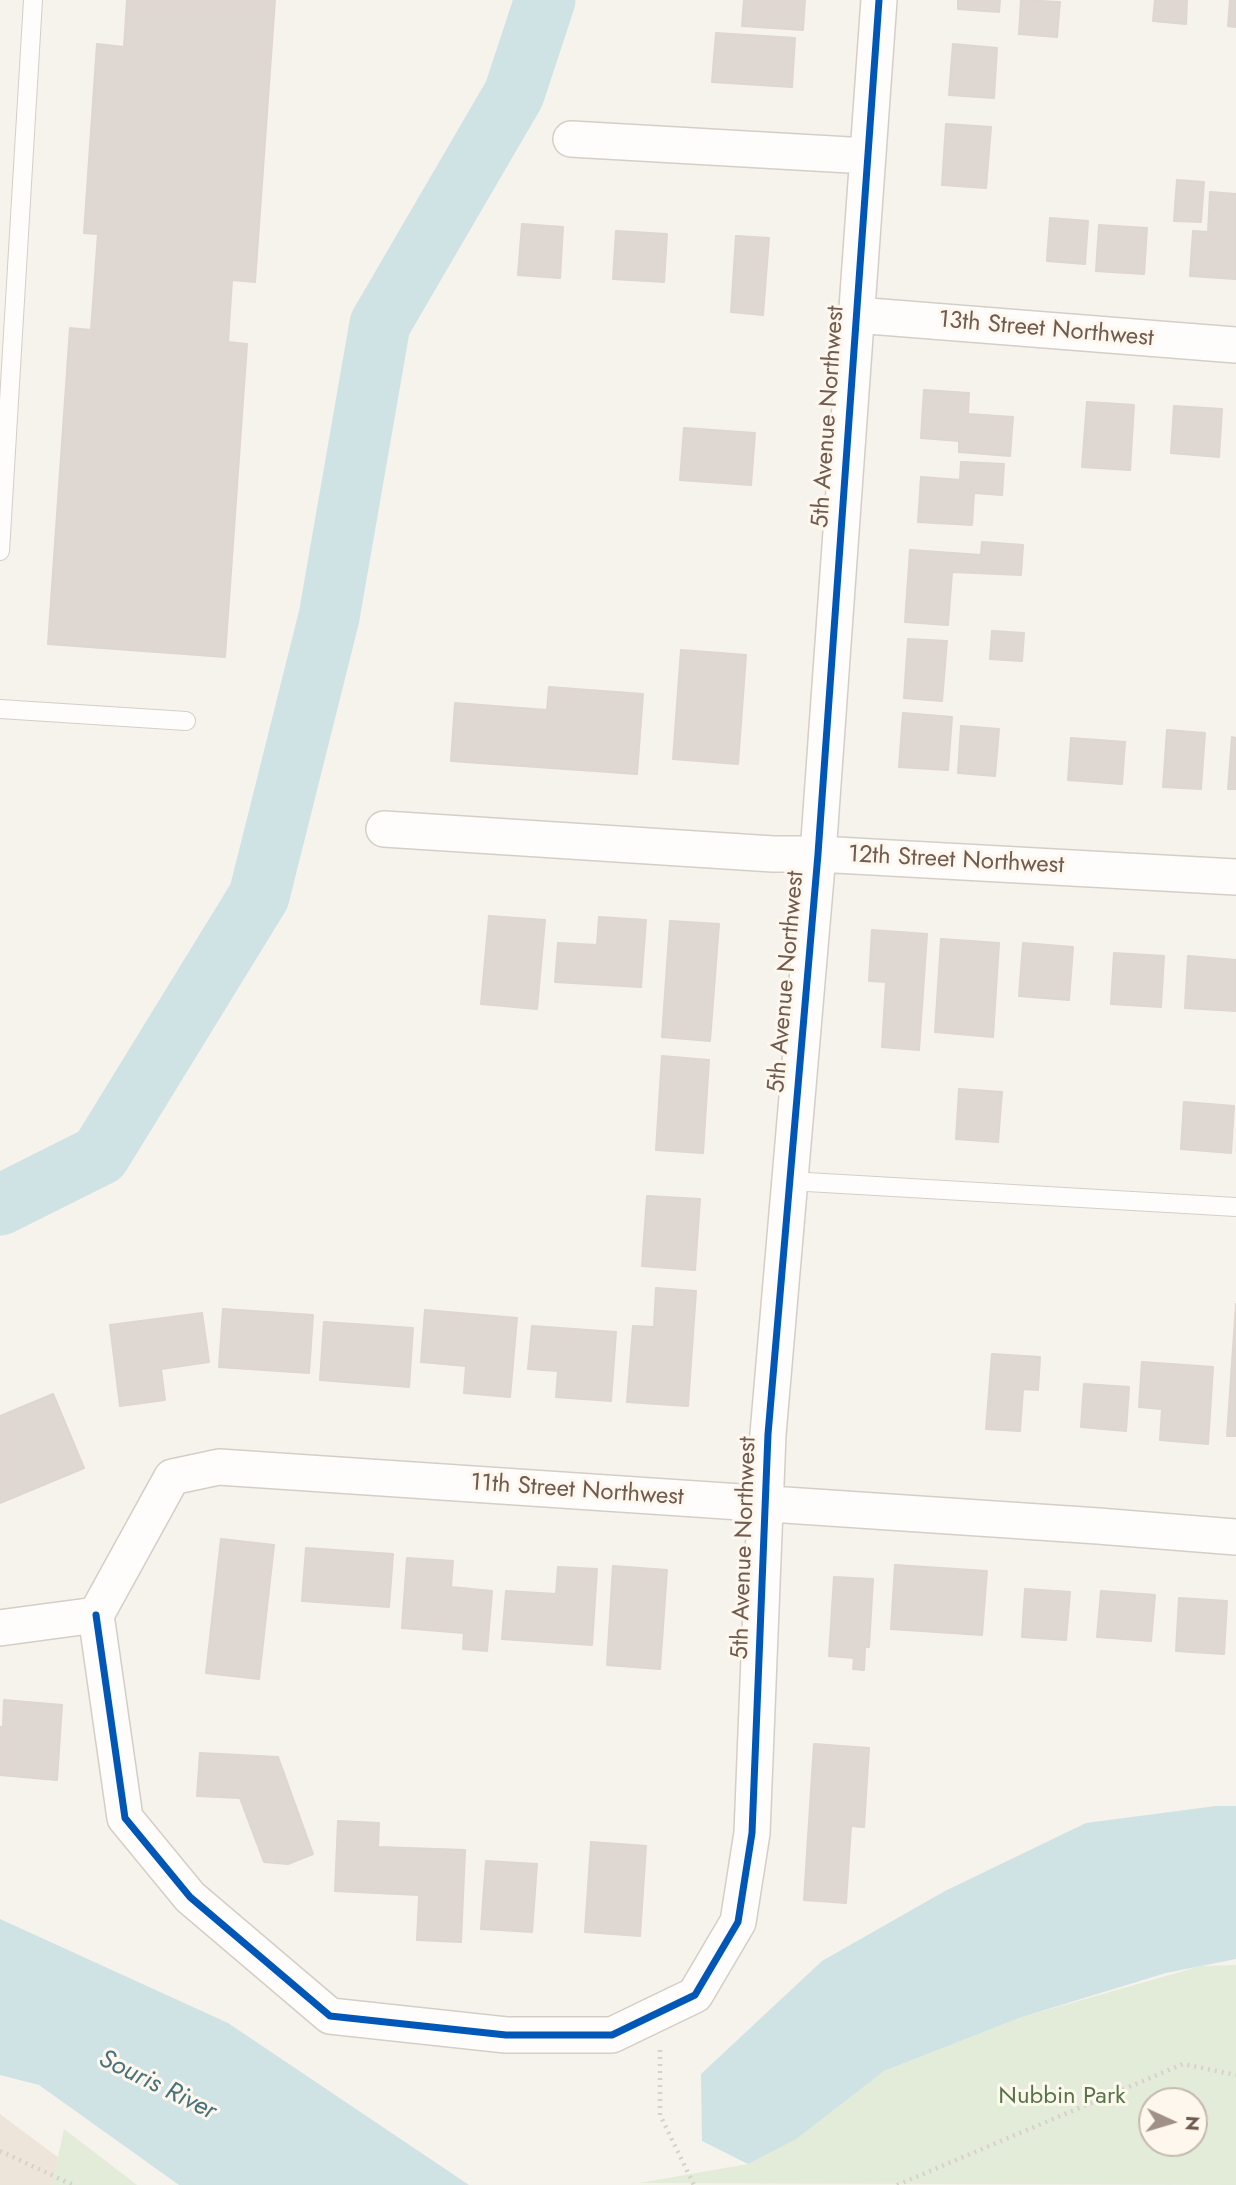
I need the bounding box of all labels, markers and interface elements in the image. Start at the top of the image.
street label: 5th Avenue Northwest [807,305,851,529]
street label: 13th Street Northwest [937,306,1155,354]
street label: 12th Street Northwest [847,841,1065,881]
street label: 5th Avenue Northwest [763,870,811,1094]
street label: 5th Avenue Northwest [727,1436,763,1660]
street label: 11th Street Northwest [469,1469,685,1513]
water label: Souris River [93,2044,221,2128]
park label: Nubbin Park [998,2083,1126,2111]
north arrow [1138,2087,1208,2157]
text: N [1178,2115,1206,2132]

